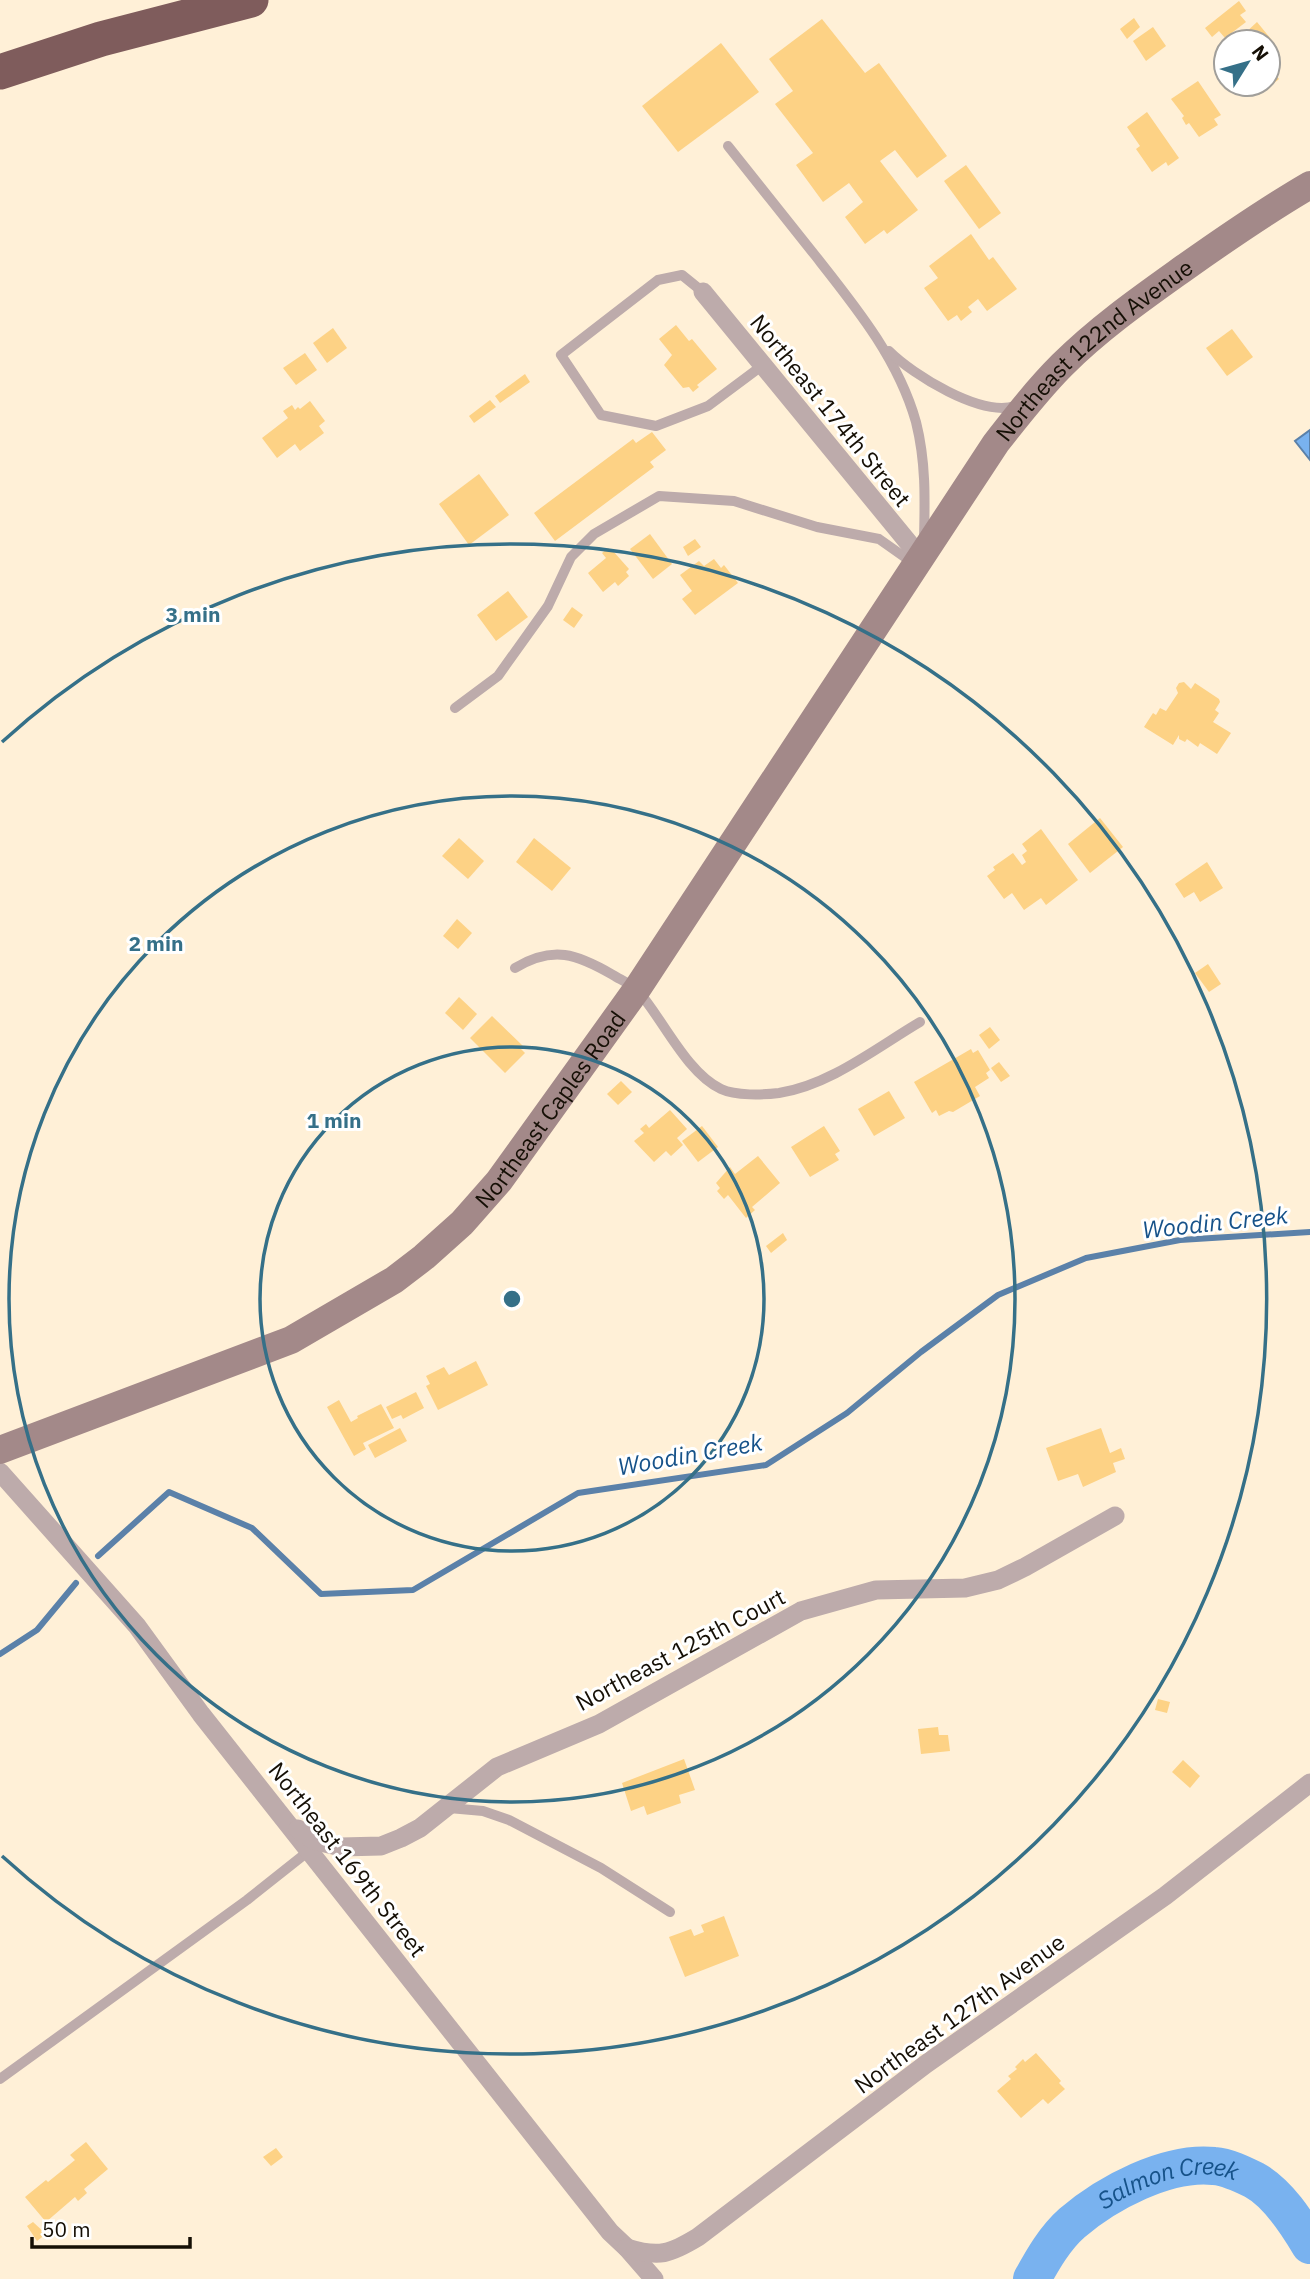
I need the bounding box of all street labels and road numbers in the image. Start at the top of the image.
street label: Northeast 122nd Avenue [988,252,1198,447]
street label: Northeast 174th Street [744,308,918,512]
street label: Northeast Caples Road [468,1005,632,1214]
street label: Northeast 125th Court [570,1581,790,1717]
street label: Northeast 169th Street [263,1755,433,1963]
street label: Northeast 127th Avenue [848,1927,1070,2099]

